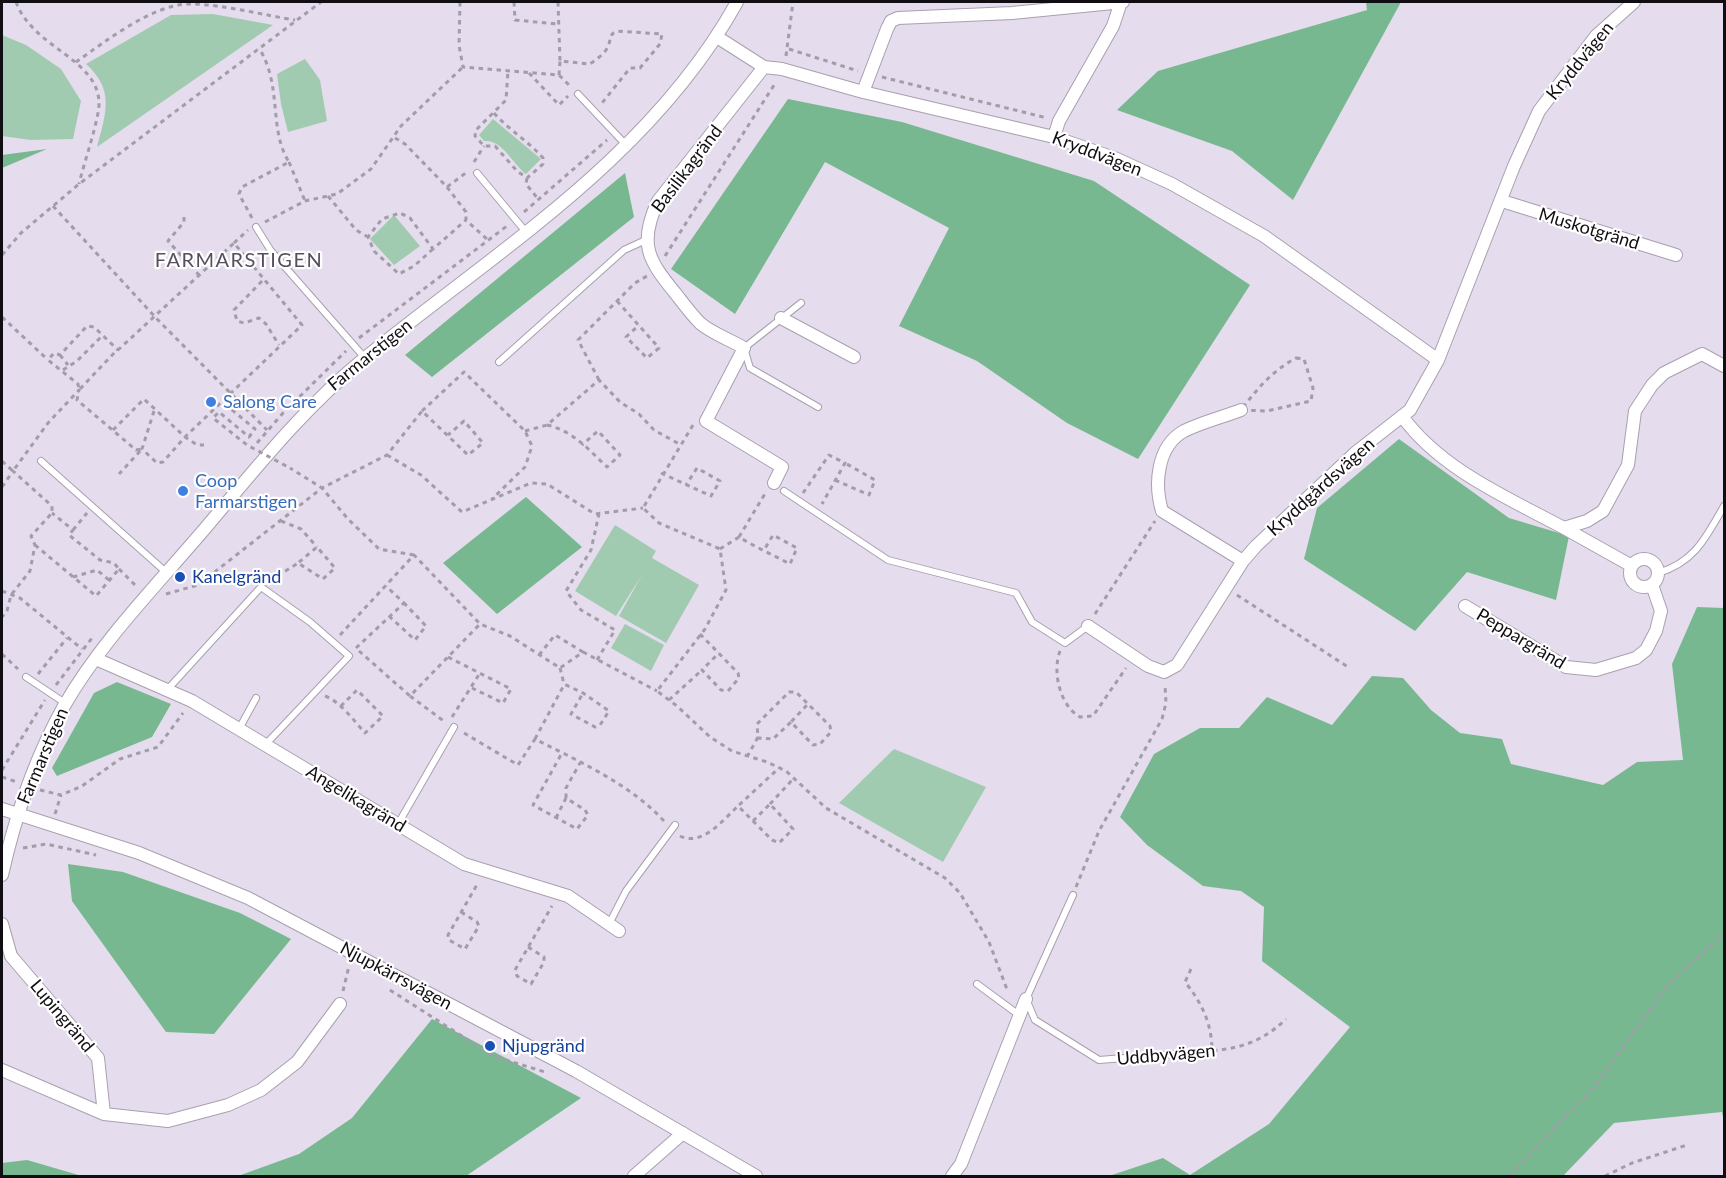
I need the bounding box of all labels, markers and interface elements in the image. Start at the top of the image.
street label: Kryddvägen [1542,17,1618,105]
street label: Basilikagränd [647,121,727,217]
street label: Kryddvägen [1049,127,1145,181]
street label: Muskotgränd [1536,203,1642,255]
district label: FARMARSTIGEN [155,249,323,273]
street label: Farmarstigen [323,314,417,396]
place label: Salong Care [223,391,317,413]
marker: Salong Care [204,395,218,409]
street label: Kryddgårdsvägen [1263,433,1379,541]
place label: Coop Farmarstigen [195,470,297,512]
marker: Coop Farmarstigen [176,484,190,498]
place label: Kanelgränd [192,566,281,588]
marker: Kanelgränd [173,570,187,584]
street label: Peppargränd [1473,604,1569,674]
street label: Farmarstigen [13,705,73,807]
street label: Angelikagränd [302,761,410,837]
street label: Njupkärrsvägen [336,937,456,1015]
street label: Lupingränd [25,975,99,1057]
place label: Njupgränd [502,1035,585,1057]
marker: Njupgränd [483,1039,497,1053]
street label: Uddbyvägen [1116,1040,1216,1070]

